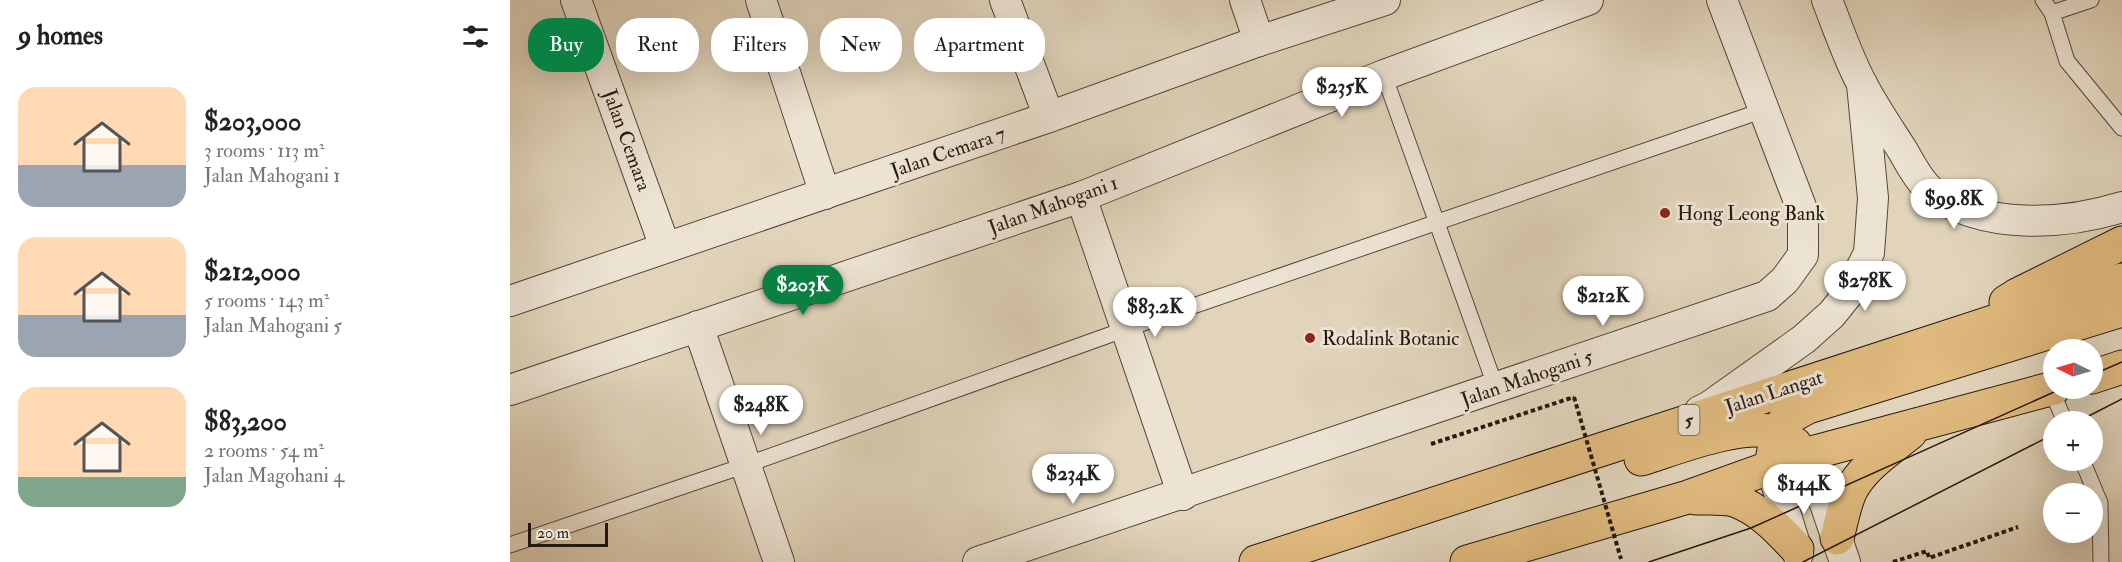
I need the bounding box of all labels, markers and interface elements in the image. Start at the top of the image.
chip: Buy [528,18,604,72]
chip: Rent [616,18,699,72]
chip: Filters [711,18,808,72]
chip: New [820,18,902,72]
chip: Apartment [914,18,1045,72]
text: 9 homes [18,20,103,52]
icon: filters [459,20,492,53]
pin: $235K [1300,67,1384,118]
text: $235K [1316,74,1368,99]
street label: Jalan Cemara [597,85,657,195]
text: $203,000 [204,106,301,138]
icon: home [66,111,138,183]
street label: Jalan Cemara 7 [886,121,1009,184]
text: 3 rooms · 113 m² [204,138,325,163]
text: Jalan Mahogani 1 [204,163,340,188]
street label: Jalan Mahogani 1 [984,170,1121,240]
pin: $99.8K [1905,179,2003,230]
text: $99.8K [1924,186,1984,211]
place label: Hong Leong Bank [1677,201,1826,226]
marker: Hong Leong Bank [1658,206,1672,220]
text: $212,000 [204,256,301,288]
icon: home [66,261,138,333]
pin: $278K [1823,261,1907,312]
pin: $203K [761,265,845,316]
text: $278K [1838,268,1892,293]
text: $203K [776,272,830,297]
pin: $212K [1561,276,1645,327]
text: $212K [1577,283,1629,308]
pin: $83.2K [1106,287,1204,338]
text: 5 rooms · 143 m² [204,288,329,313]
text: $83.2K [1127,294,1183,319]
text: Jalan Mahogani 5 [204,313,342,338]
place label: Rodalink Botanic [1322,326,1459,351]
marker: Rodalink Botanic [1303,331,1317,345]
north arrow [2043,339,2103,399]
map controls [2043,339,2103,543]
street label: Jalan Mahogani 5 [1457,344,1597,413]
street label: Jalan Langat [1721,364,1827,420]
pin: $248K [719,385,803,436]
text: $248K [733,392,789,417]
road number: 5 [1678,405,1700,435]
text: $83,200 [204,406,287,438]
icon: home [66,411,138,483]
button: + [2043,411,2103,471]
text: 2 rooms · 54 m² [204,438,324,463]
pin: $234K [1031,454,1115,505]
text: $234K [1046,461,1100,486]
text: Jalan Magohani 4 [204,463,344,488]
pin: $144K [1762,464,1846,515]
text: $144K [1777,471,1831,496]
button: − [2043,483,2103,543]
scale bar [528,520,608,548]
text: 20 m [537,523,569,543]

